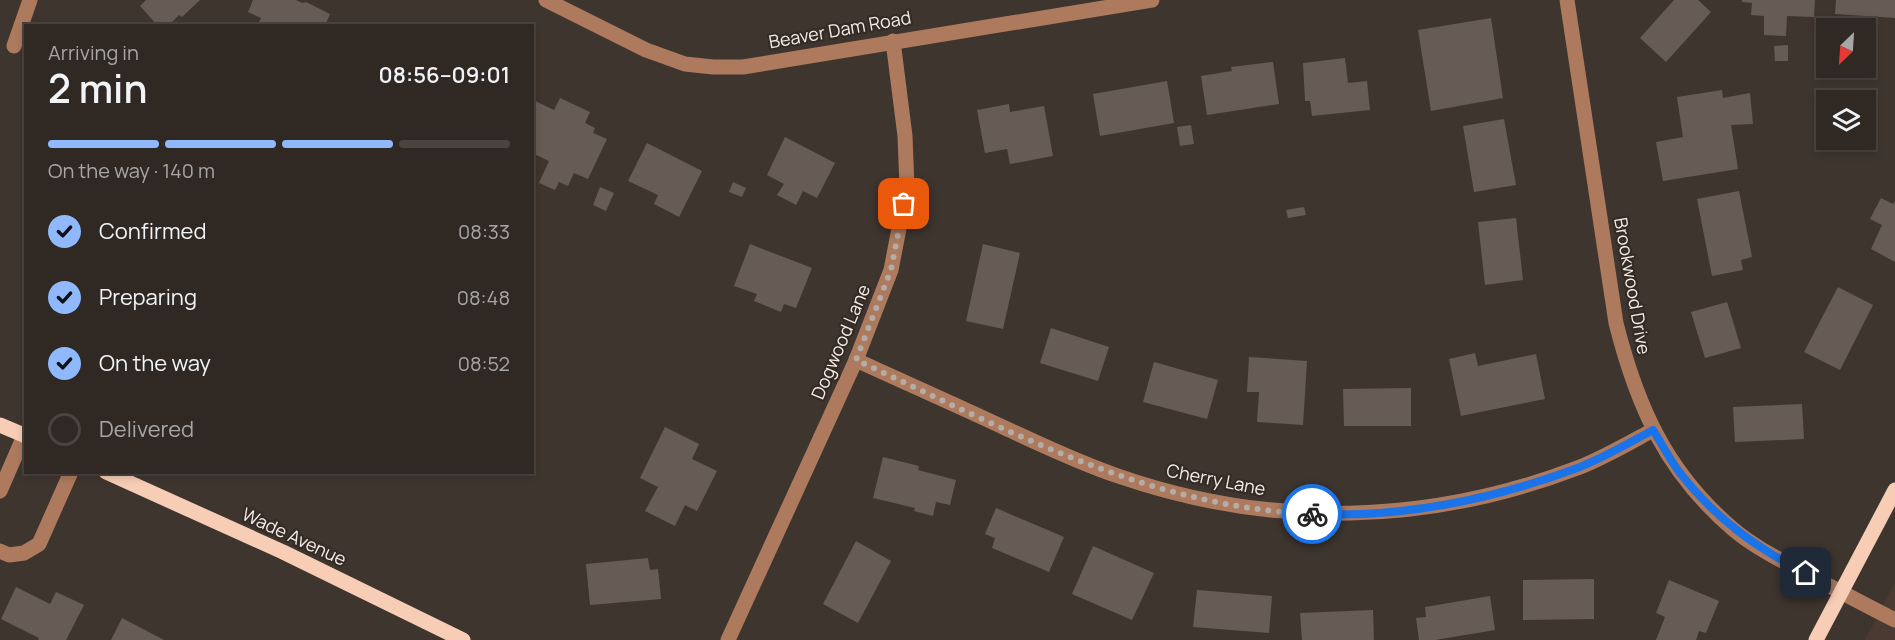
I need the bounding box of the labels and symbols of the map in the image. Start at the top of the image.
street label: Beaver Dam Road [767,5,913,53]
north arrow [1816,18,1876,78]
pin [878,178,929,229]
street label: Brookwood Drive [1609,215,1657,356]
street label: Dogwood Lane [805,280,875,403]
street label: Cherry Lane [1165,458,1268,500]
courier [1282,484,1342,544]
street label: Wade Avenue [238,501,350,571]
pin [1780,547,1831,598]

